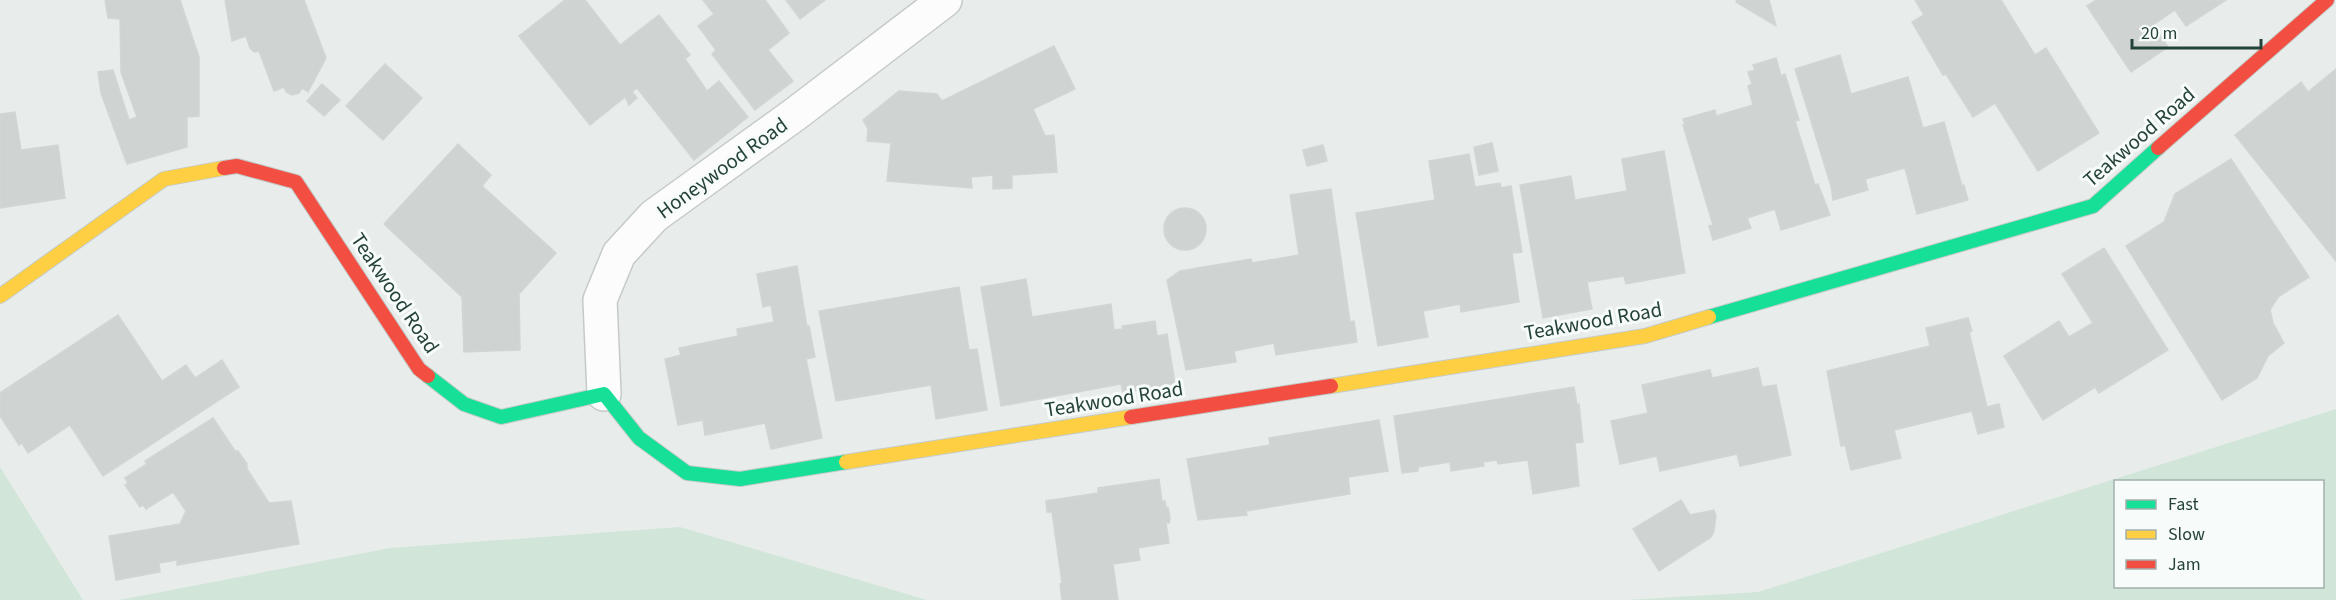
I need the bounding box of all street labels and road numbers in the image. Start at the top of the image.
street label: Teakwood Road [2076,80,2202,194]
street label: Honeywood Road [650,110,794,226]
street label: Teakwood Road [344,227,446,359]
street label: Teakwood Road [1522,294,1664,348]
street label: Teakwood Road [1043,373,1185,425]

